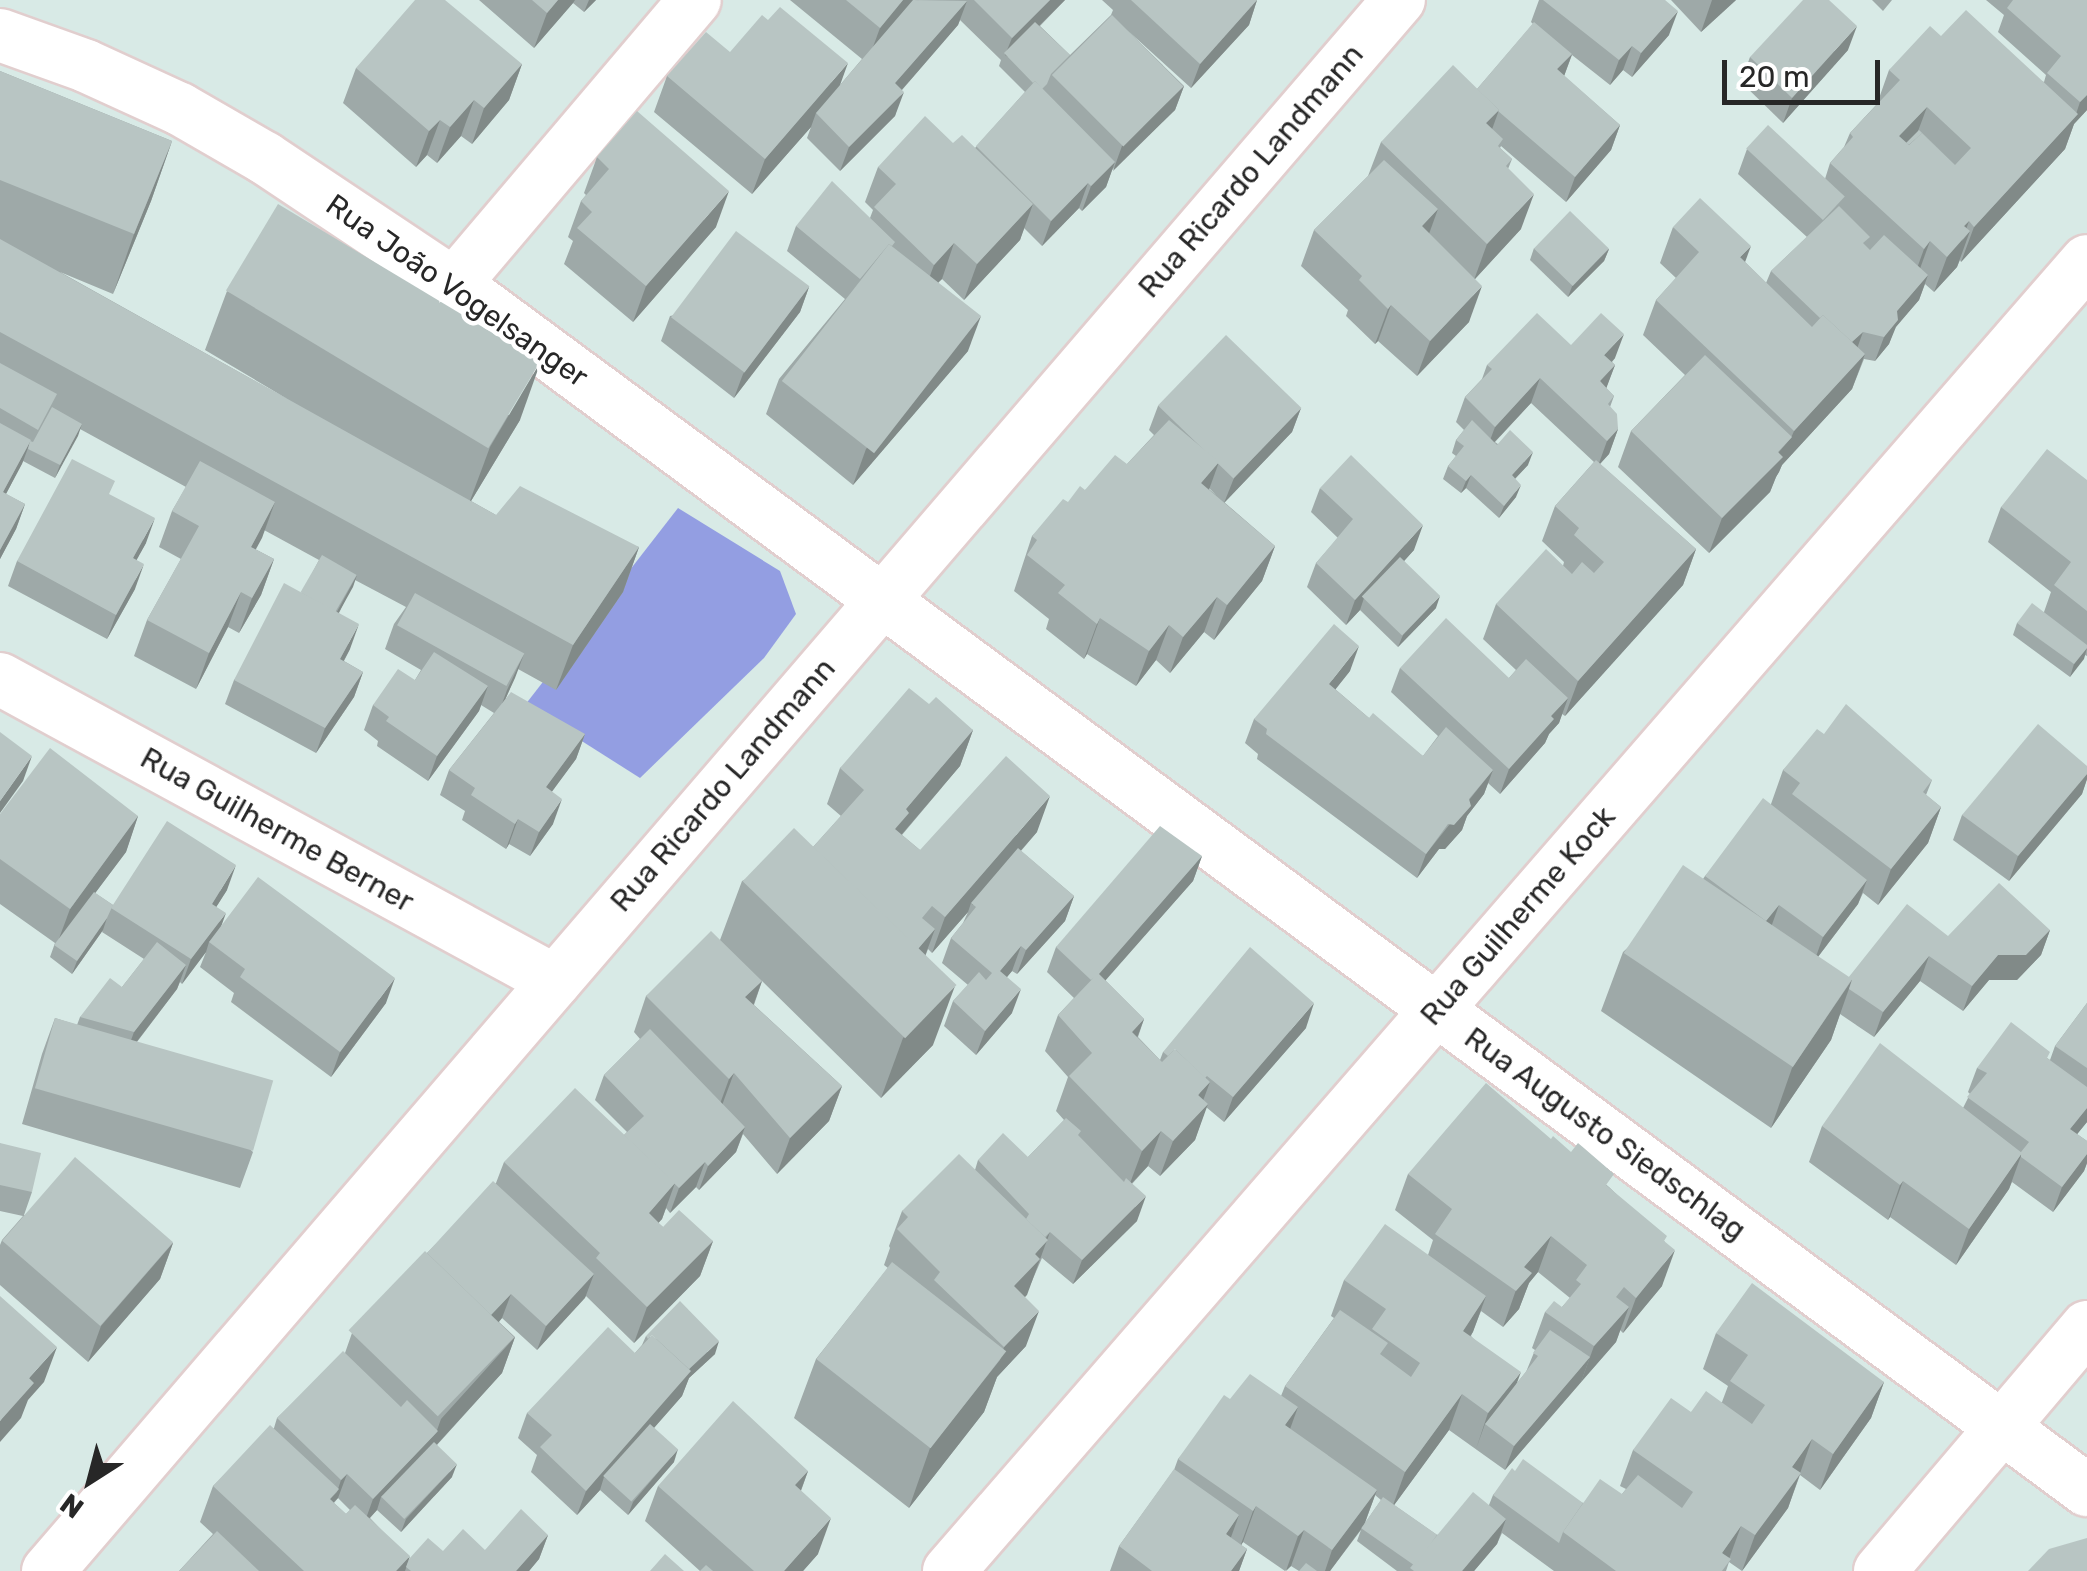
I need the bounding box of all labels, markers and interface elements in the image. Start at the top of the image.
street label: Rua Ricardo Landmann [1131,37,1371,305]
scale bar [1727,40,1884,102]
text: 20 m [1739,59,1810,95]
street label: Rua João Vogelsanger [319,187,595,395]
street label: Rua Ricardo Landmann [603,651,843,919]
street label: Rua Guilherme Berner [134,740,420,920]
street label: Rua Guilherme Kock [1413,799,1623,1033]
street label: Rua Augusto Siedschlag [1457,1020,1753,1248]
north arrow [40,1431,140,1531]
text: N [54,1486,90,1525]

